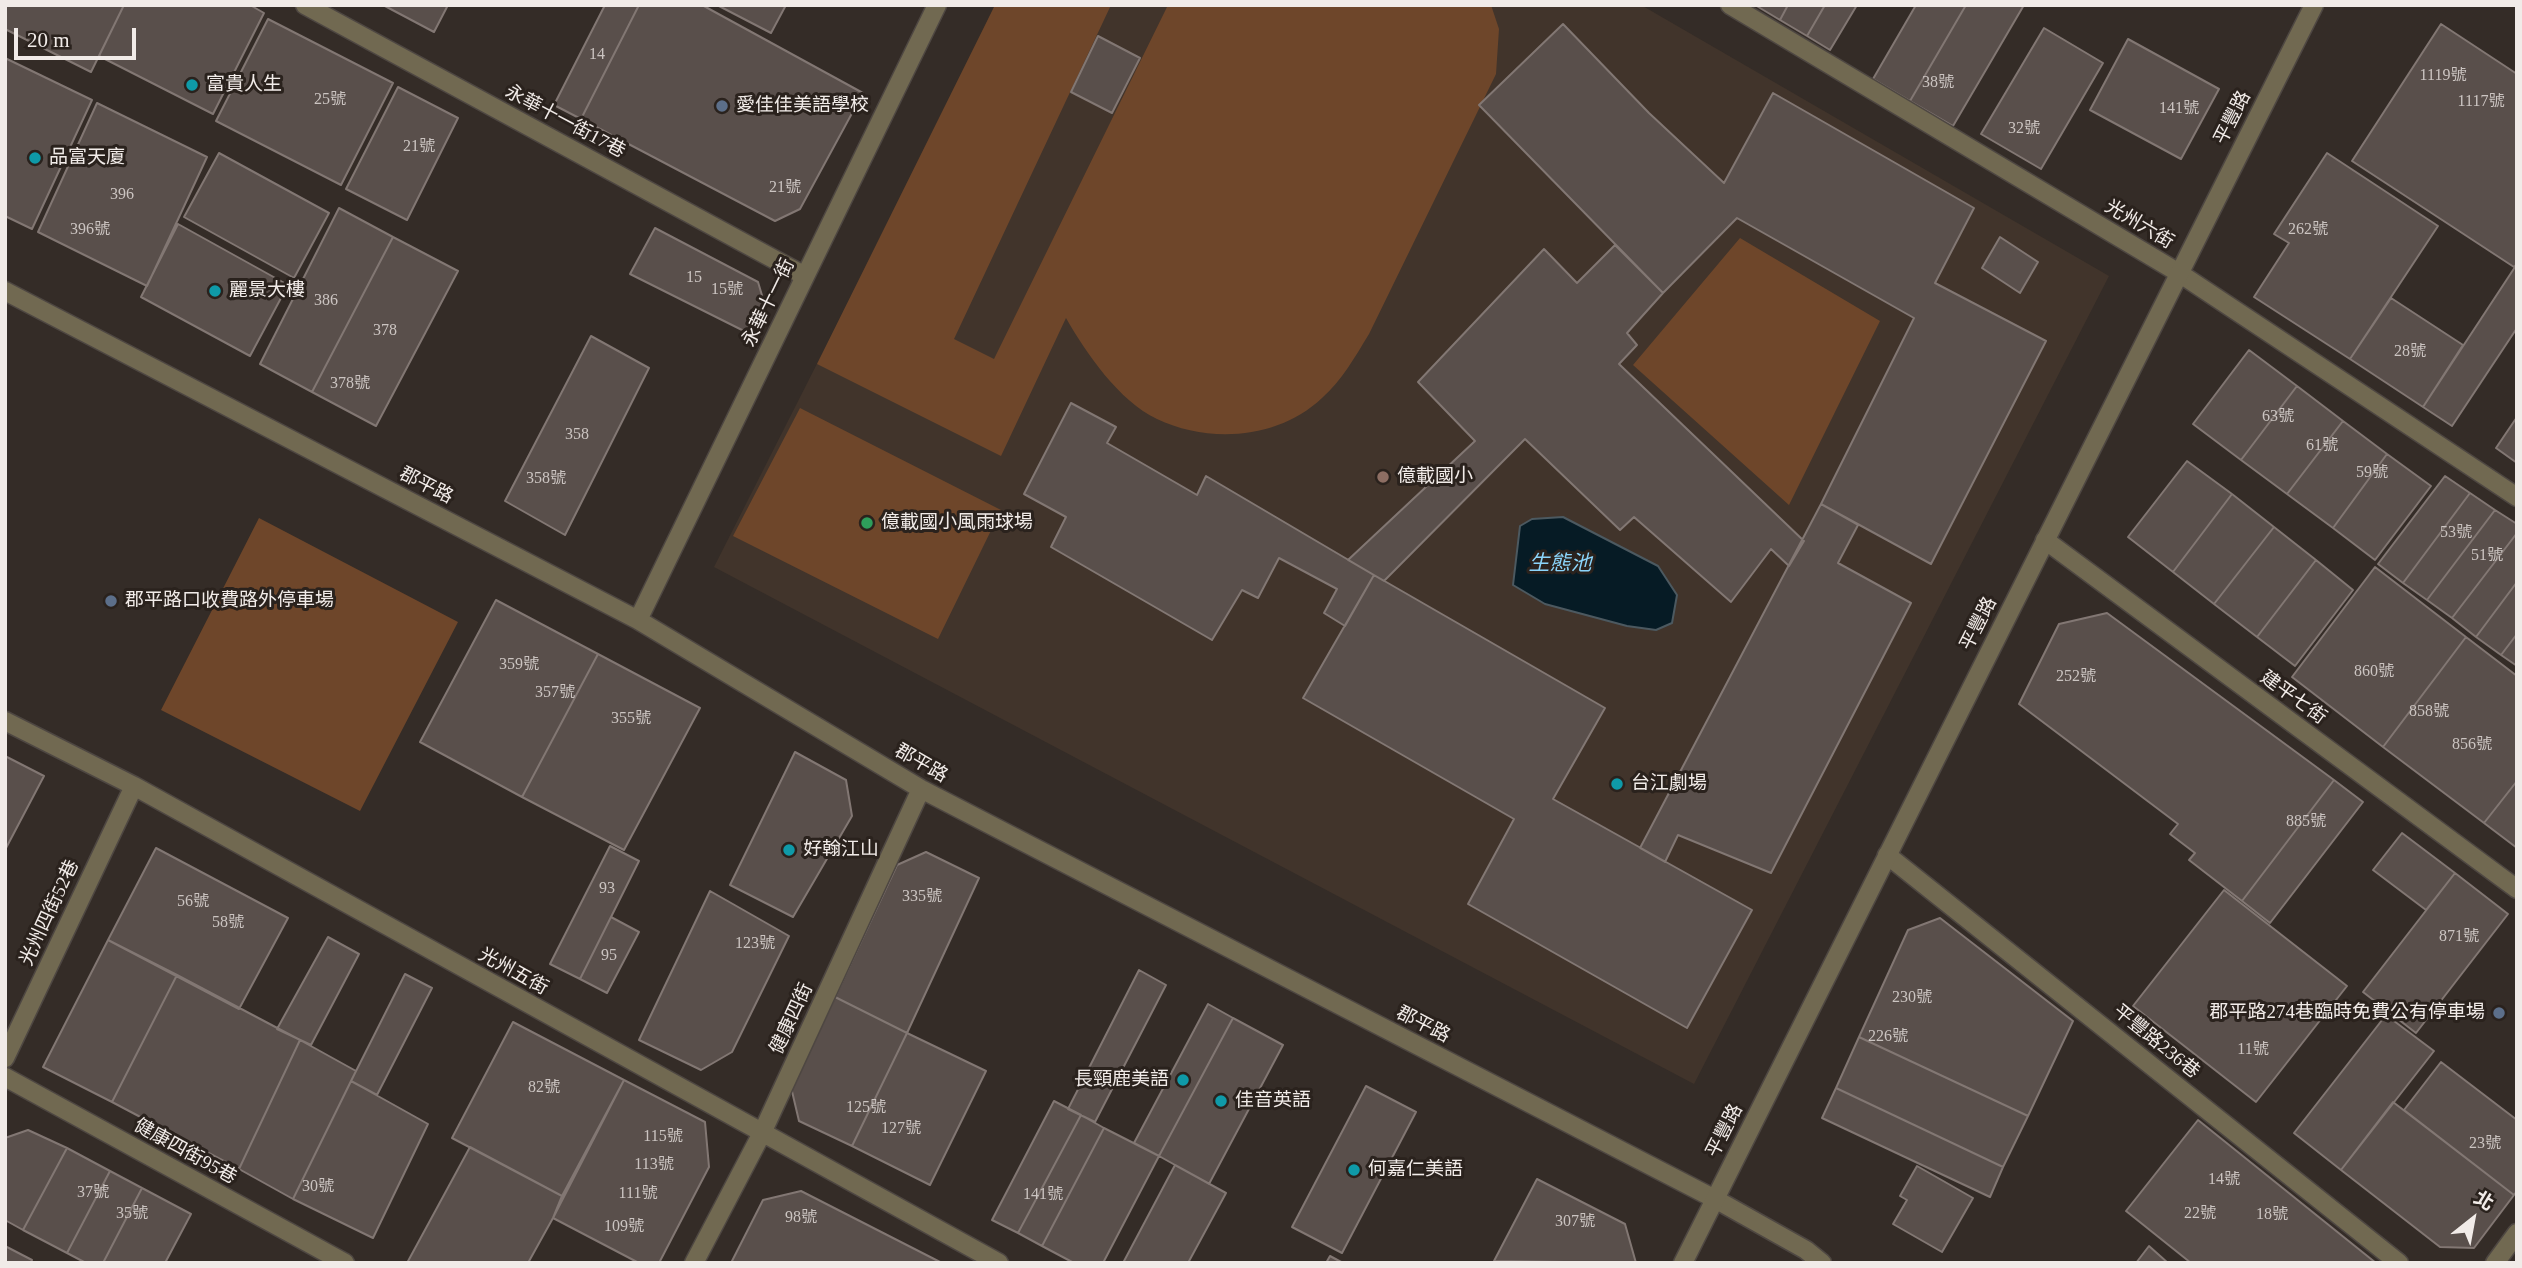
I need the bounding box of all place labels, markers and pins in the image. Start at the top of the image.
place label: 富貴人生 [206,74,282,96]
marker: 富貴人生 [184,77,200,93]
place label: 愛佳佳美語學校 [736,95,869,117]
marker: 愛佳佳美語學校 [714,98,730,114]
place label: 品富天廈 [49,147,125,169]
marker: 品富天廈 [27,150,43,166]
place label: 麗景大樓 [229,280,305,302]
marker: 麗景大樓 [207,283,223,299]
place label: 億載國小 [1397,466,1473,488]
marker: 億載國小 [1375,469,1391,485]
place label: 億載國小風雨球場 [881,512,1033,534]
marker: 億載國小風雨球場 [859,515,875,531]
place label: 郡平路口收費路外停車場 [125,590,334,612]
marker: 郡平路口收費路外停車場 [103,593,119,609]
place label: 台江劇場 [1631,773,1707,795]
marker: 台江劇場 [1609,776,1625,792]
place label: 好翰江山 [803,839,879,861]
marker: 好翰江山 [781,842,797,858]
place label: 郡平路274巷臨時免費公有停車場 [2210,1002,2485,1024]
marker: 郡平路274巷臨時免費公有停車場 [2491,1005,2507,1021]
place label: 長頸鹿美語 [1074,1069,1169,1091]
marker: 長頸鹿美語 [1175,1072,1191,1088]
place label: 佳音英語 [1235,1090,1311,1112]
marker: 佳音英語 [1213,1093,1229,1109]
place label: 何嘉仁美語 [1368,1159,1463,1181]
marker: 何嘉仁美語 [1346,1162,1362,1178]

